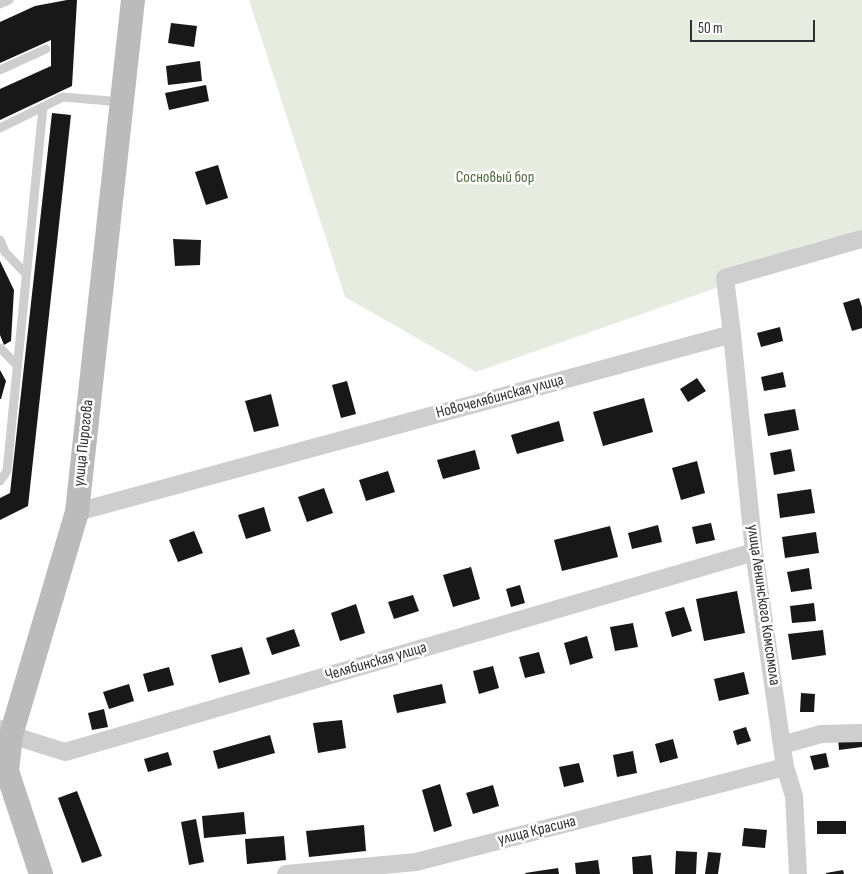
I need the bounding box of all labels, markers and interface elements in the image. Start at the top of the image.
scale bar [692,10,817,42]
text: 50 m [698,19,723,38]
park label: Сосновый бор [456,168,534,188]
street label: Новочелябинская улица [434,371,566,423]
street label: улица Пирогова [70,399,98,487]
street label: улица Ленинского Комсомола [742,523,784,687]
street label: Челябинская улица [323,638,429,686]
street label: улица Красина [496,812,578,850]

